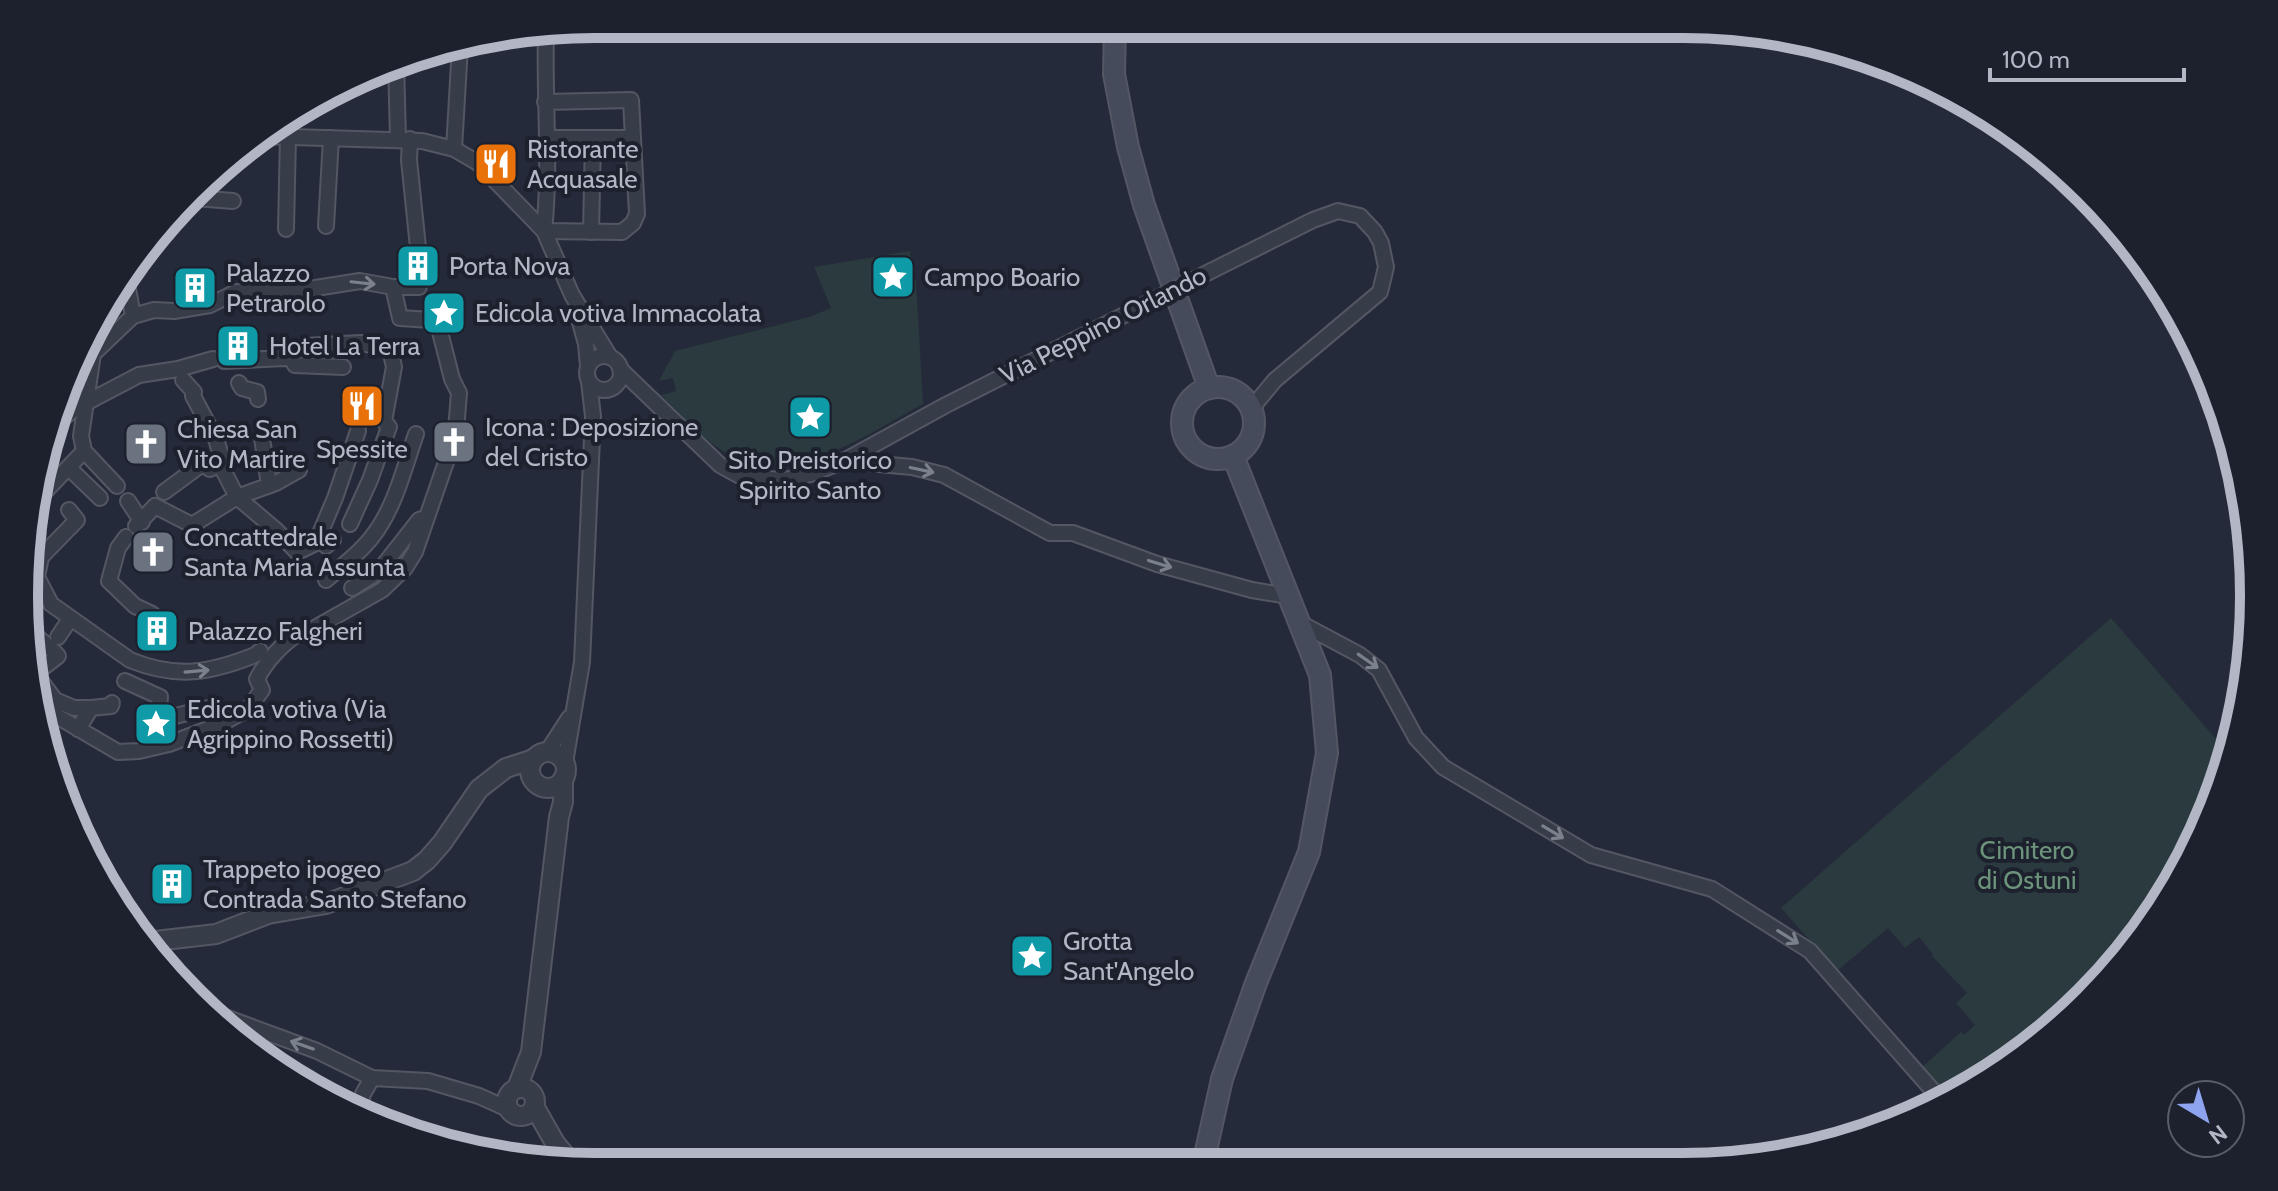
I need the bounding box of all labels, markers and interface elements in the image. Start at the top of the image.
scale bar [1990,32,2184,82]
text: 100 m [2002,45,2070,74]
place label: Ristorante Acquasale [527,133,639,195]
restaurant icon: Ristorante Acquasale [472,140,520,188]
building icon: Porta Nova [394,242,442,290]
place label: Porta Nova [449,250,571,282]
place icon: Campo Boario [869,253,917,301]
place label: Palazzo Petrarolo [226,257,326,319]
street label: Via Peppino Orlando [994,259,1212,391]
place label: Campo Boario [924,261,1080,293]
building icon: Palazzo Petrarolo [171,264,219,312]
one-way arrow [349,276,376,291]
place icon: Edicola votiva Immacolata [420,289,468,337]
place label: Edicola votiva Immacolata [475,297,762,329]
building icon: Hotel La Terra [214,322,262,370]
place label: Hotel La Terra [269,330,421,362]
restaurant icon: Spessite [338,382,386,430]
place icon: Sito Preistorico Spirito Santo [786,393,834,441]
place label: Icona : Deposizione del Cristo [485,411,698,473]
place label: Chiesa San Vito Martire [177,413,305,475]
church icon: Icona : Deposizione del Cristo [430,418,478,466]
church icon: Chiesa San Vito Martire [122,420,170,468]
place label: Spessite [316,433,408,465]
place label: Sito Preistorico Spirito Santo [728,444,892,506]
one-way arrow [908,463,934,478]
place label: Concattedrale Santa Maria Assunta [184,521,406,583]
church icon: Concattedrale Santa Maria Assunta [129,528,177,576]
one-way arrow [1147,557,1173,572]
building icon: Palazzo Falgheri [133,607,181,655]
place label: Palazzo Falgheri [188,615,363,647]
one-way arrow [1356,653,1378,669]
one-way arrow [183,663,210,678]
place label: Edicola votiva (Via Agrippino Rossetti) [187,693,394,755]
place icon: Edicola votiva (Via Agrippino Rossetti) [132,700,180,748]
one-way arrow [1541,824,1564,840]
park label: Cimitero di Ostuni [1978,834,2076,896]
place label: Trappeto ipogeo Contrada Santo Stefano [203,853,467,915]
building icon: Trappeto ipogeo Contrada Santo Stefano [148,860,196,908]
place label: Grotta Sant'Angelo [1063,925,1194,987]
one-way arrow [1777,929,1799,946]
place icon: Grotta Sant'Angelo [1008,932,1056,980]
one-way arrow [290,1037,315,1052]
north arrow [2166,1079,2246,1159]
text: N [2204,1119,2232,1150]

